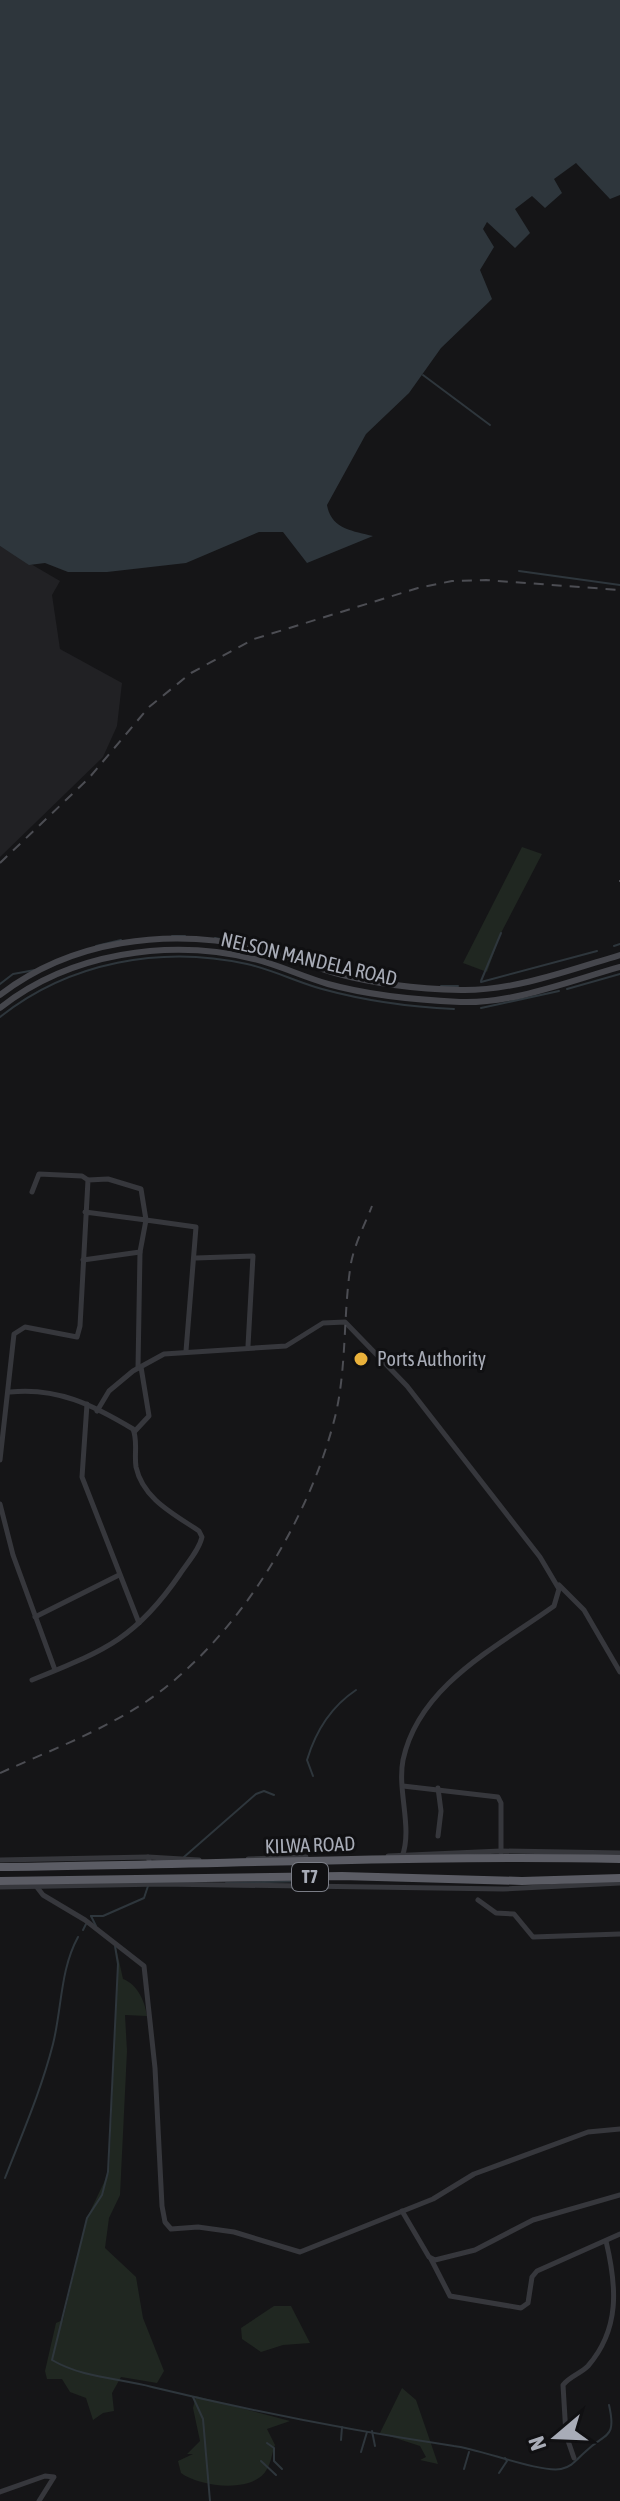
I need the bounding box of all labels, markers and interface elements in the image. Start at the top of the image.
street label: NELSON MANDELA ROAD [219,927,399,990]
place label: Ports Authority [377,1347,486,1370]
marker: Ports Authority [352,1350,370,1368]
street label: KILWA ROAD [264,1831,356,1858]
road number: T7 [292,1863,328,1891]
north arrow [516,2397,596,2477]
text: N [523,2433,551,2454]

